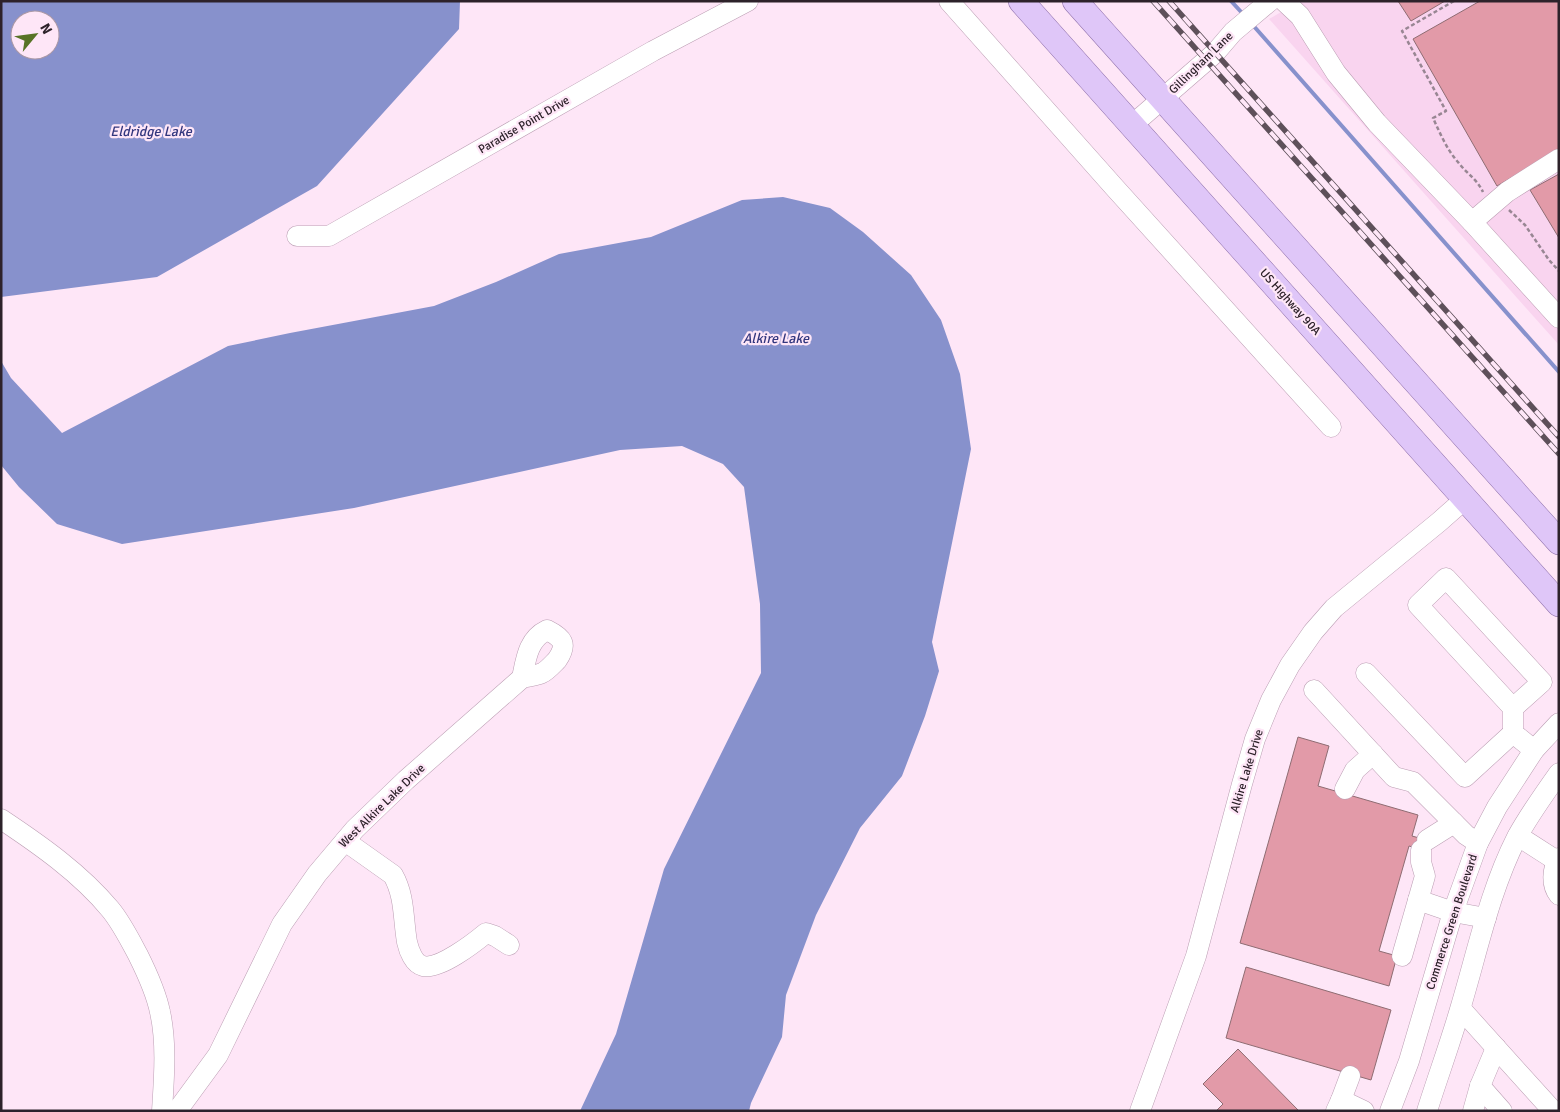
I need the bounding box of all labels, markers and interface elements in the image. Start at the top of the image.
north arrow [10,10,60,60]
text: N [36,21,56,37]
street label: Gillingham Lane [1166,29,1236,97]
street label: Paradise Point Drive [476,93,572,157]
water label: Eldridge Lake [110,123,193,140]
street label: US Highway 90A [1256,266,1324,339]
water label: Alkire Lake [743,330,810,347]
street label: Alkire Lake Drive [1227,728,1267,814]
street label: West Alkire Lake Drive [336,761,428,851]
street label: Commerce Green Boulevard [1423,852,1481,992]

